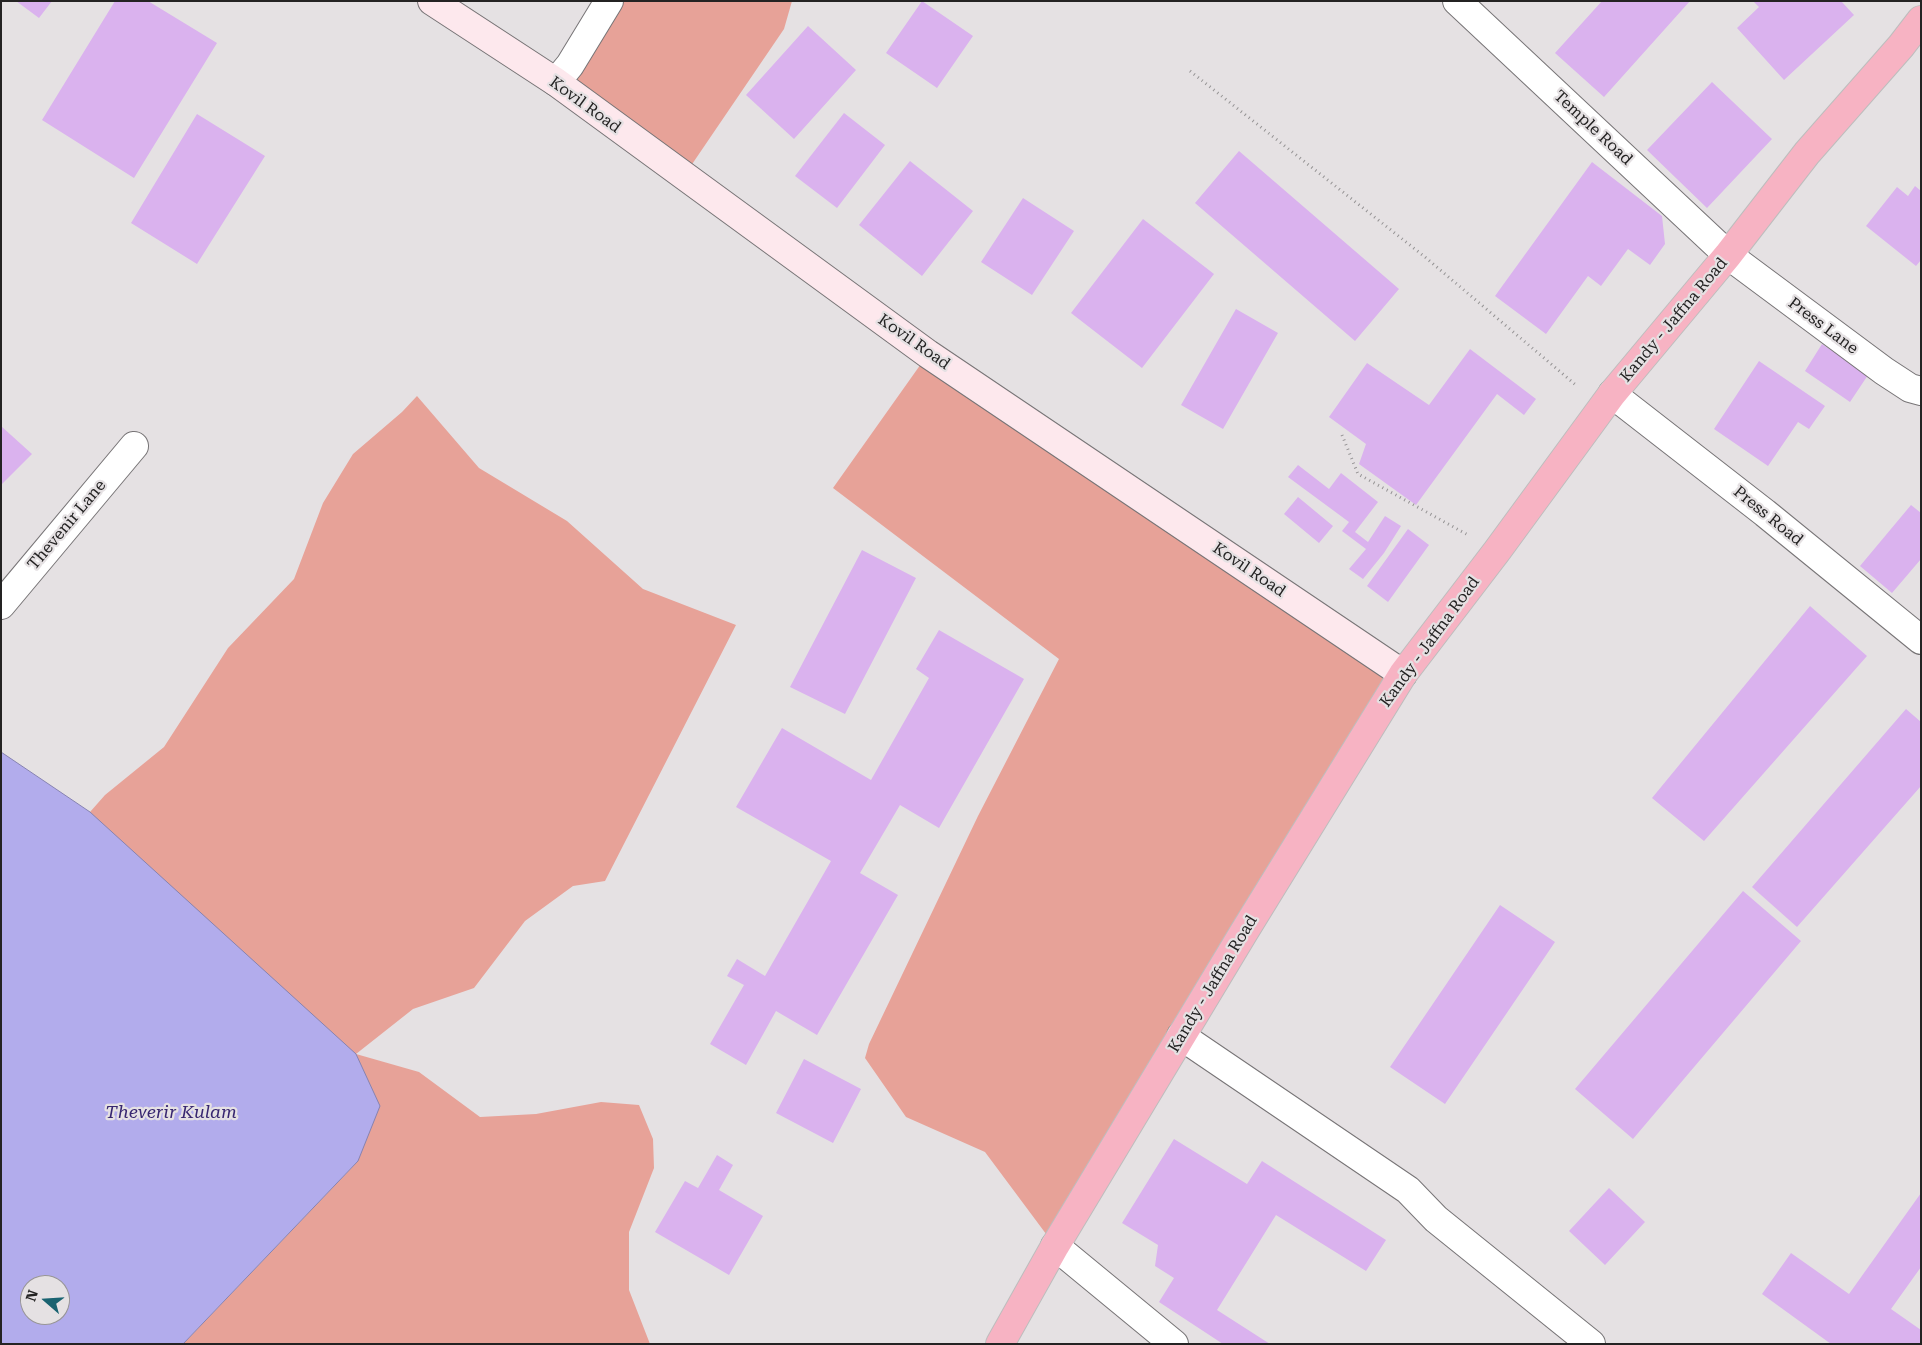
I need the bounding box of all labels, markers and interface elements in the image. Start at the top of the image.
street label: Kovil Road [546,73,624,137]
street label: Temple Road [1550,87,1636,169]
street label: Kandy - Jaffna Road [1616,254,1732,386]
street label: Press Lane [1784,293,1862,359]
street label: Kovil Road [874,310,954,374]
street label: Thevenir Lane [24,476,110,574]
street label: Press Road [1729,482,1807,550]
street label: Kovil Road [1209,539,1289,601]
street label: Kandy - Jaffna Road [1376,573,1484,711]
street label: Kandy - Jaffna Road [1164,912,1262,1056]
water label: Theverir Kulam [105,1102,237,1124]
north arrow [20,1275,70,1325]
text: N [22,1288,41,1303]

